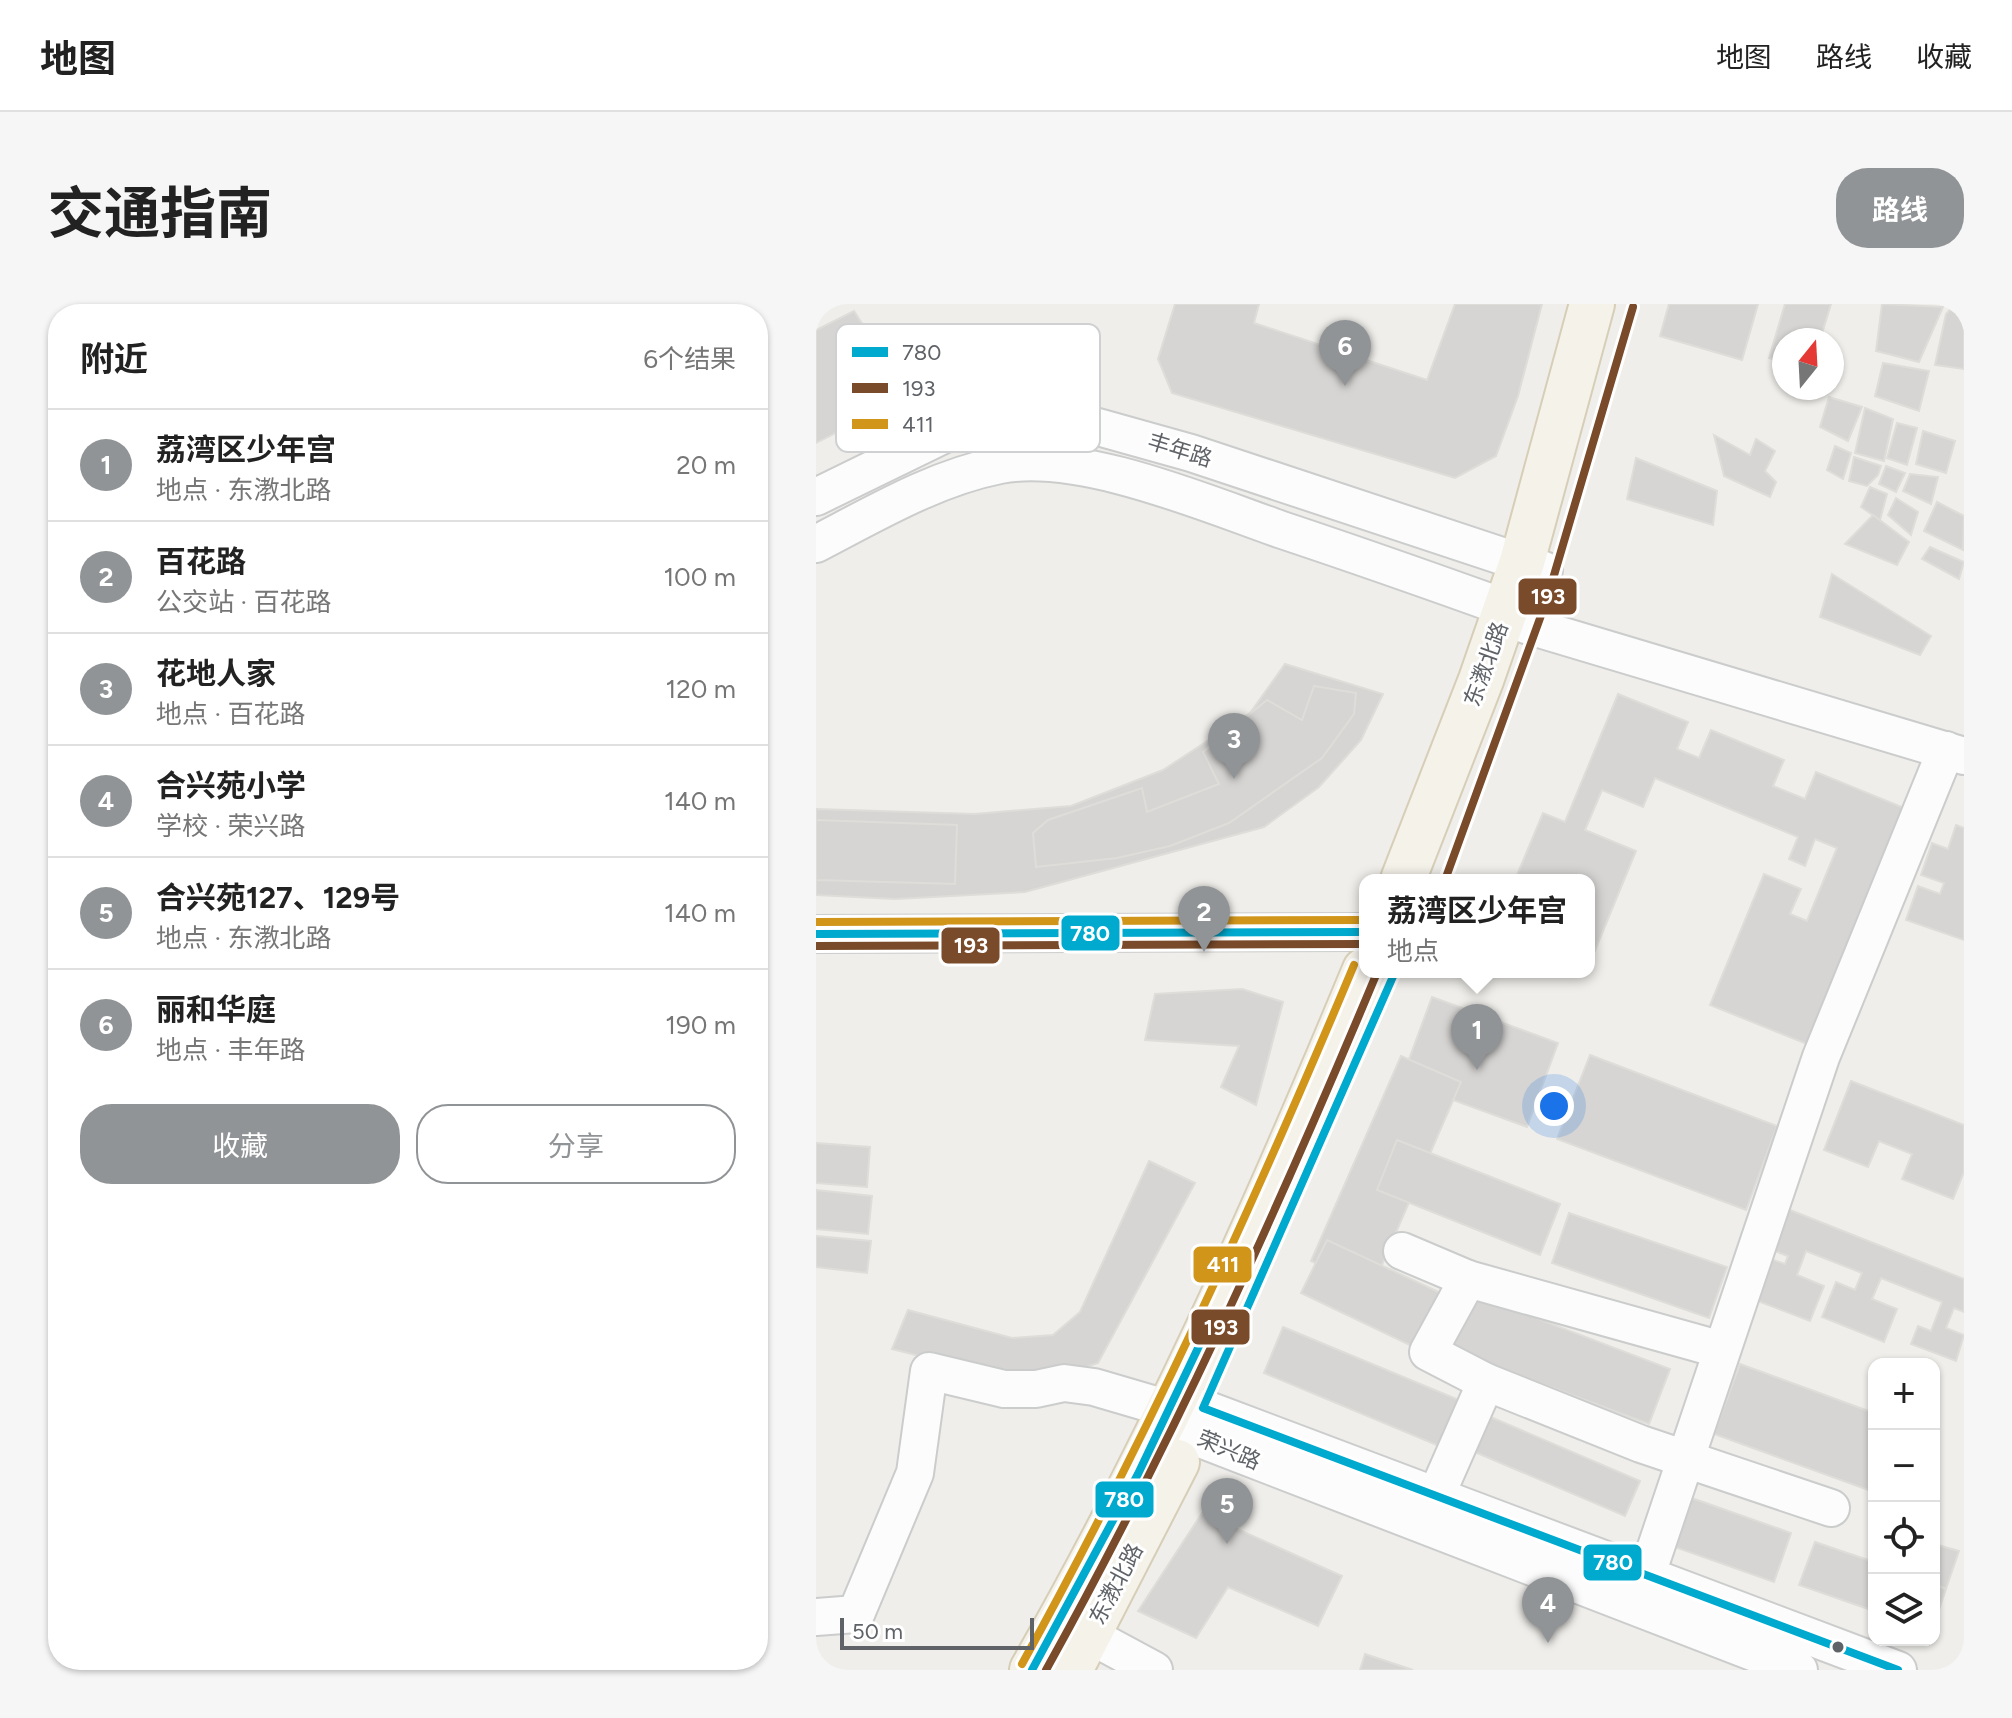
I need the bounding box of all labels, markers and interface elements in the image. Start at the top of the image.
text: 地图 [40,36,116,82]
text: 地图 [1716,40,1772,74]
text: 路线 [1816,40,1872,74]
text: 收藏 [1916,40,1972,74]
button: 路线 [1836,168,1964,248]
text: 交通指南 [48,180,272,247]
pin: 6 [1319,320,1371,386]
legend [836,324,1100,452]
north arrow [1772,328,1844,400]
text: 附近 [80,339,148,380]
text: 780 [902,339,941,366]
text: 6个结果 [643,343,736,375]
text: 193 [902,375,936,402]
text: 411 [902,411,934,438]
street label: 丰年路 [1144,427,1216,473]
text: 荔湾区少年宫 [156,431,336,468]
text: 1 [101,449,111,481]
text: 20 m [676,449,736,481]
text: 地点 · 东漖北路 [156,474,331,506]
text: 百花路 [156,543,246,580]
text: 2 [98,561,114,593]
text: 100 m [663,561,736,593]
line badge: 193 [1517,577,1578,616]
text: 193 [1531,583,1565,610]
text: 公交站 · 百花路 [156,586,331,618]
street label: 东漖北路 [1458,618,1514,710]
text: 花地人家 [156,655,276,692]
text: 3 [99,673,113,705]
text: 120 m [666,673,736,705]
text: 地点 · 百花路 [156,698,305,730]
pin: 3 [1208,713,1260,779]
text: 合兴苑小学 [156,767,306,804]
text: 4 [98,785,114,817]
text: 140 m [664,785,736,817]
text: 学校 · 荣兴路 [156,810,305,842]
popup [1359,874,1595,978]
text: 合兴苑127、129号 [156,879,400,916]
pin: 2 [1178,886,1230,952]
text: 荔湾区少年宫 [1387,892,1567,929]
text: 5 [98,897,114,929]
text: 140 m [664,897,736,929]
line badge: 780 [1060,914,1121,952]
text: 780 [1070,920,1110,947]
text: 地点 · 东漖北路 [156,922,331,954]
line badge: 193 [940,926,1001,965]
text: 193 [954,932,988,959]
text: 地点 [1387,935,1439,967]
text: 丽和华庭 [156,991,276,1028]
pin: 1 [1451,1004,1503,1070]
text: 6 [98,1009,114,1041]
text: 190 m [665,1009,736,1041]
text: 地点 · 丰年路 [156,1034,305,1066]
your location [1534,1086,1574,1126]
button: 收藏 [80,1104,400,1184]
button: 分享 [416,1104,736,1184]
line badge: 411 [1192,1245,1253,1284]
text: 411 [1207,1251,1239,1278]
line badge: 193 [1190,1308,1251,1346]
text: 193 [1204,1314,1238,1341]
map controls [1868,1358,1940,1646]
button: + [1868,1358,1940,1430]
street label: 荣兴路 [1193,1425,1265,1475]
button: − [1868,1430,1940,1502]
pin: 5 [1201,1478,1253,1544]
line badge: 780 [1094,1480,1155,1519]
text: 780 [1104,1486,1144,1513]
button: locate [1868,1502,1940,1574]
street label: 东漖北路 [1083,1539,1149,1629]
line badge: 780 [1582,1543,1643,1582]
text: 780 [1593,1549,1633,1576]
button: layers [1868,1574,1940,1646]
pin: 4 [1522,1577,1574,1643]
scale bar [840,1614,1034,1650]
text: 50 m [852,1618,903,1645]
unlabelled marker [1830,1639,1846,1655]

